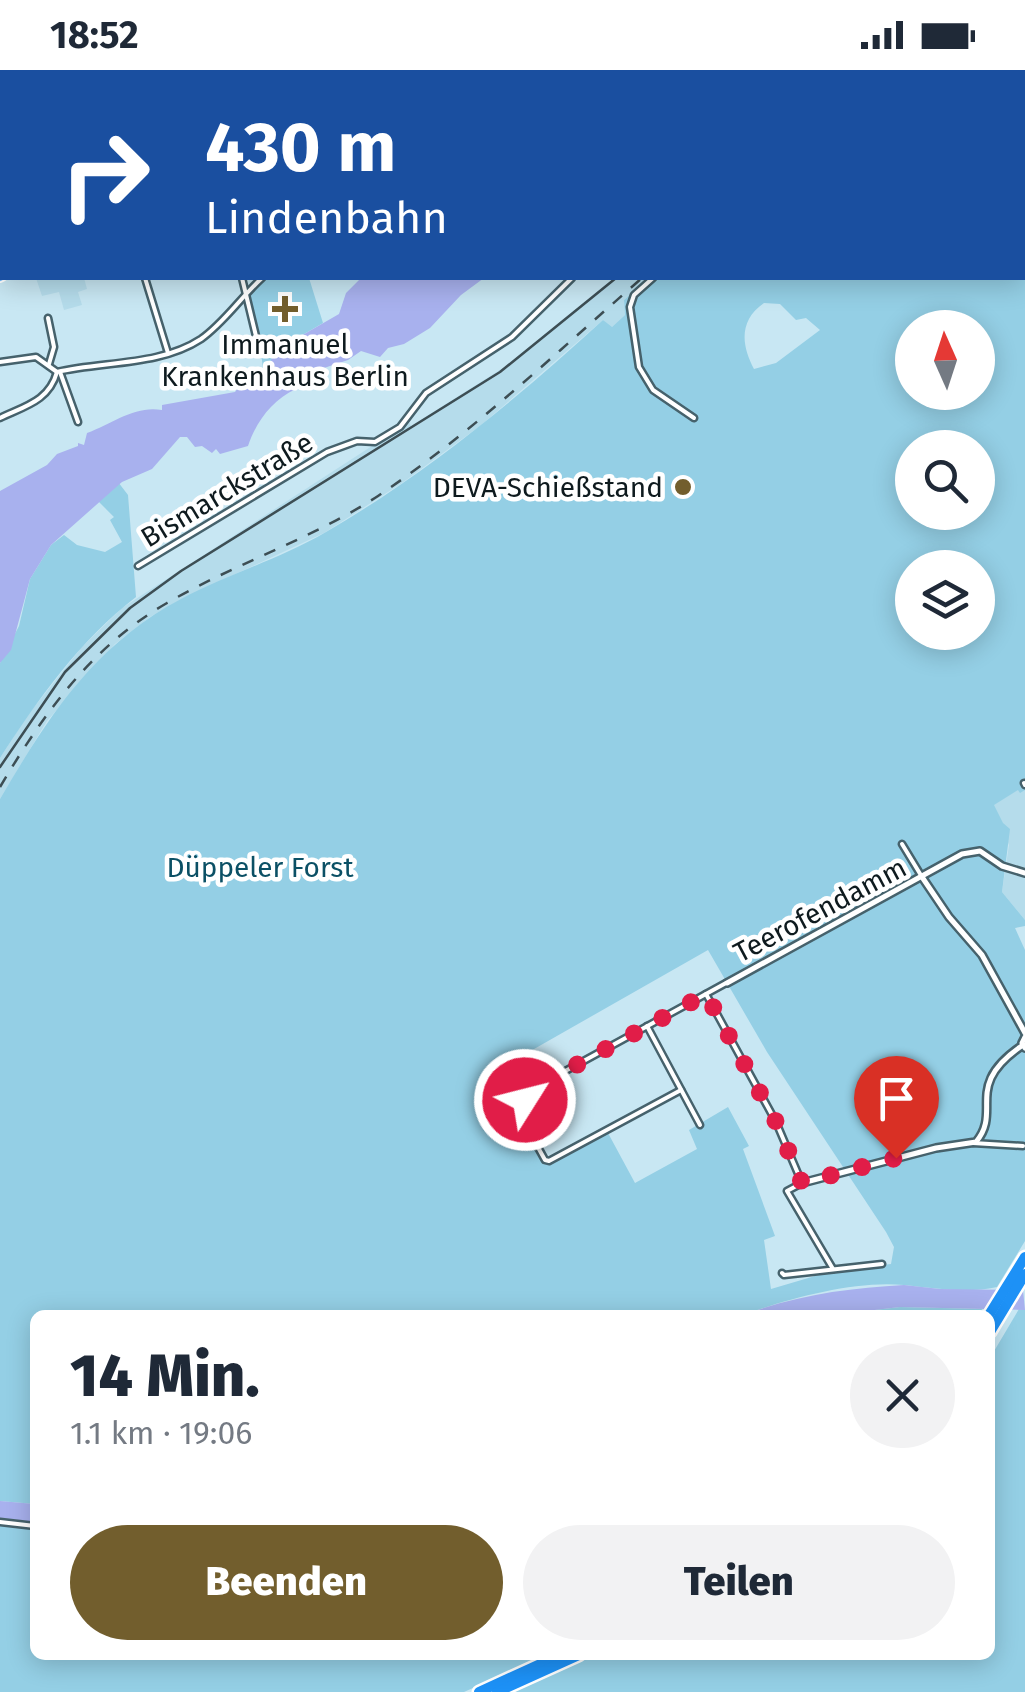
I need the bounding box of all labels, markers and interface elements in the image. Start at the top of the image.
text: 18:52 [50,12,139,58]
text: 430 m [205,106,397,190]
icon: right [40,110,170,240]
text: Lindenbahn [205,191,448,245]
marker: Immanuel Krankenhaus Berlin [272,296,298,322]
north arrow [895,310,995,410]
map controls [895,310,995,650]
place label: Immanuel Krankenhaus Berlin [161,328,409,393]
street label: Bismarckstraße [135,426,319,554]
button: search [895,430,995,530]
place label: DEVA-Schießstand [433,471,663,504]
marker: DEVA-Schießstand [672,476,694,498]
button: layers [895,550,995,650]
park label: Düppeler Forst [166,851,354,884]
street label: Teerofendamm [728,851,912,969]
position arrow [473,1048,577,1152]
pin [854,1056,939,1159]
icon: arrive [869,1071,924,1126]
text: 14 Min. [70,1340,260,1412]
button: close [850,1343,955,1448]
text: 1.1 km · 19:06 [70,1414,252,1452]
button: Beenden [70,1525,503,1640]
button: Teilen [523,1525,955,1640]

